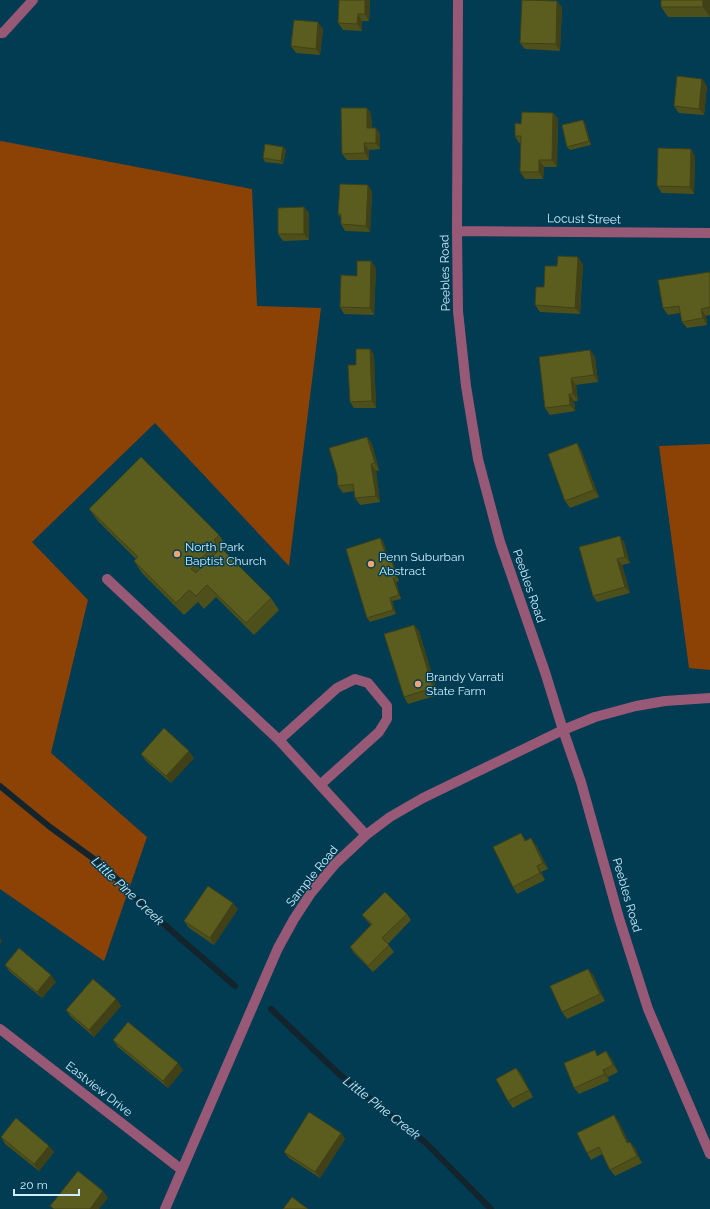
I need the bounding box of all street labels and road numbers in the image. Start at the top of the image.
street label: Locust Street [547,211,621,227]
street label: Peebles Road [437,234,453,312]
street label: Peebles Road [510,547,548,625]
street label: Sample Road [283,843,341,909]
street label: Peebles Road [610,856,644,934]
street label: Eastview Drive [63,1059,135,1119]

